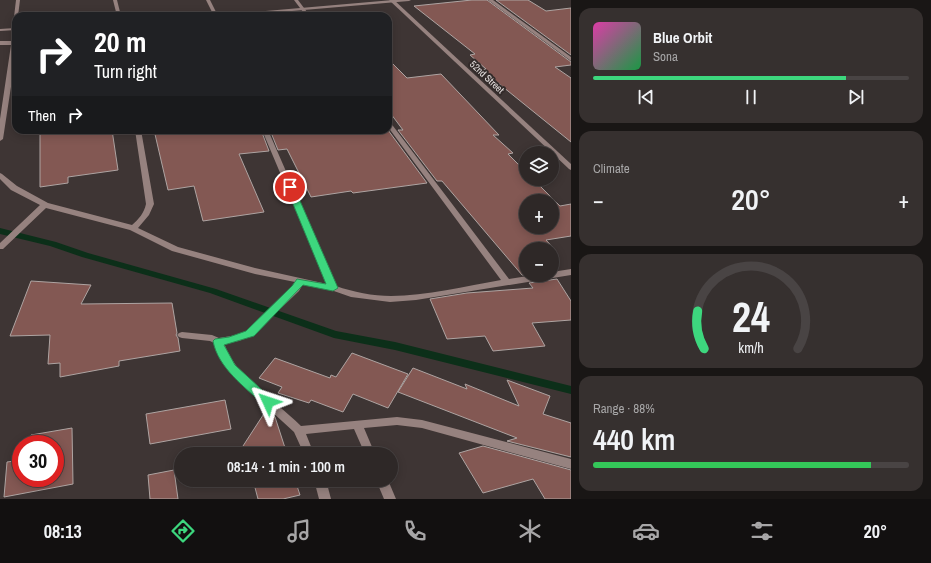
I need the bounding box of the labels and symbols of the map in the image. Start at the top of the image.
street label: 52nd Street [467,58,507,97]
pin [273,170,307,204]
position arrow [247,381,289,423]
speed limit sign: 30 [12,435,64,487]

